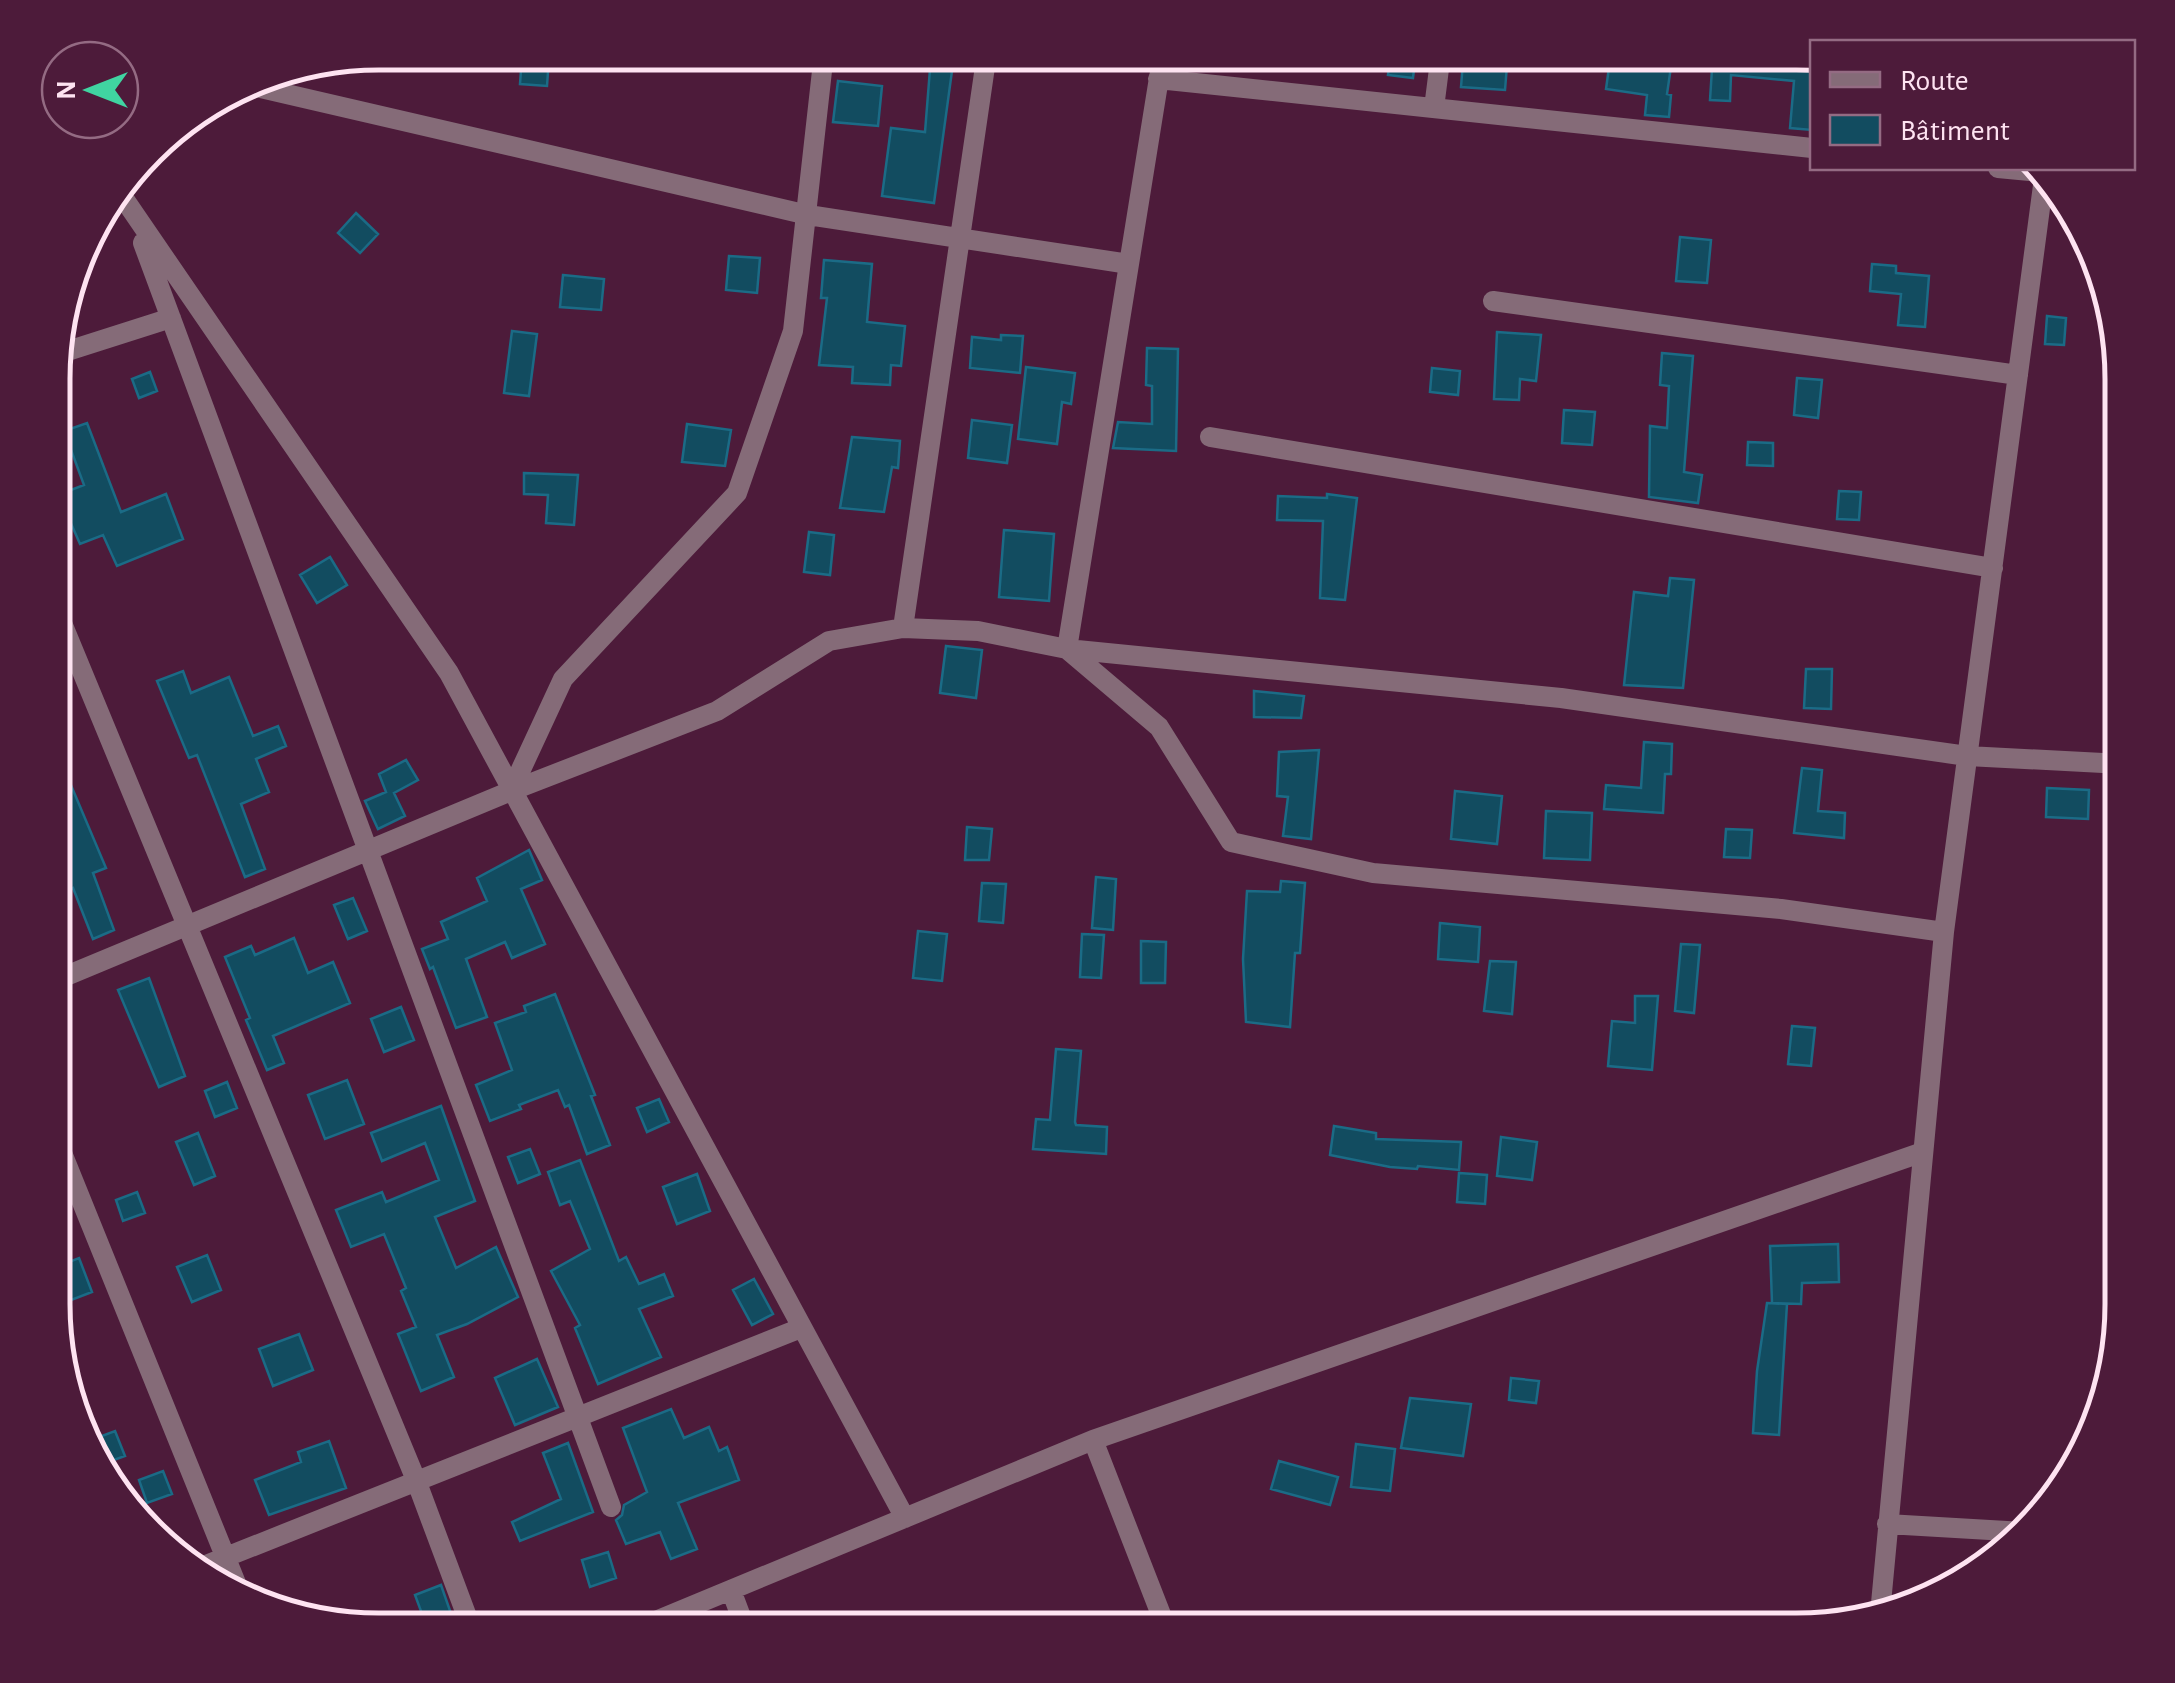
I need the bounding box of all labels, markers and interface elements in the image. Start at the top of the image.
north arrow [40,40,140,140]
legend [1810,40,2135,170]
text: Route [1900,66,1969,96]
text: N [53,80,81,100]
text: Bâtiment [1900,116,2010,146]

